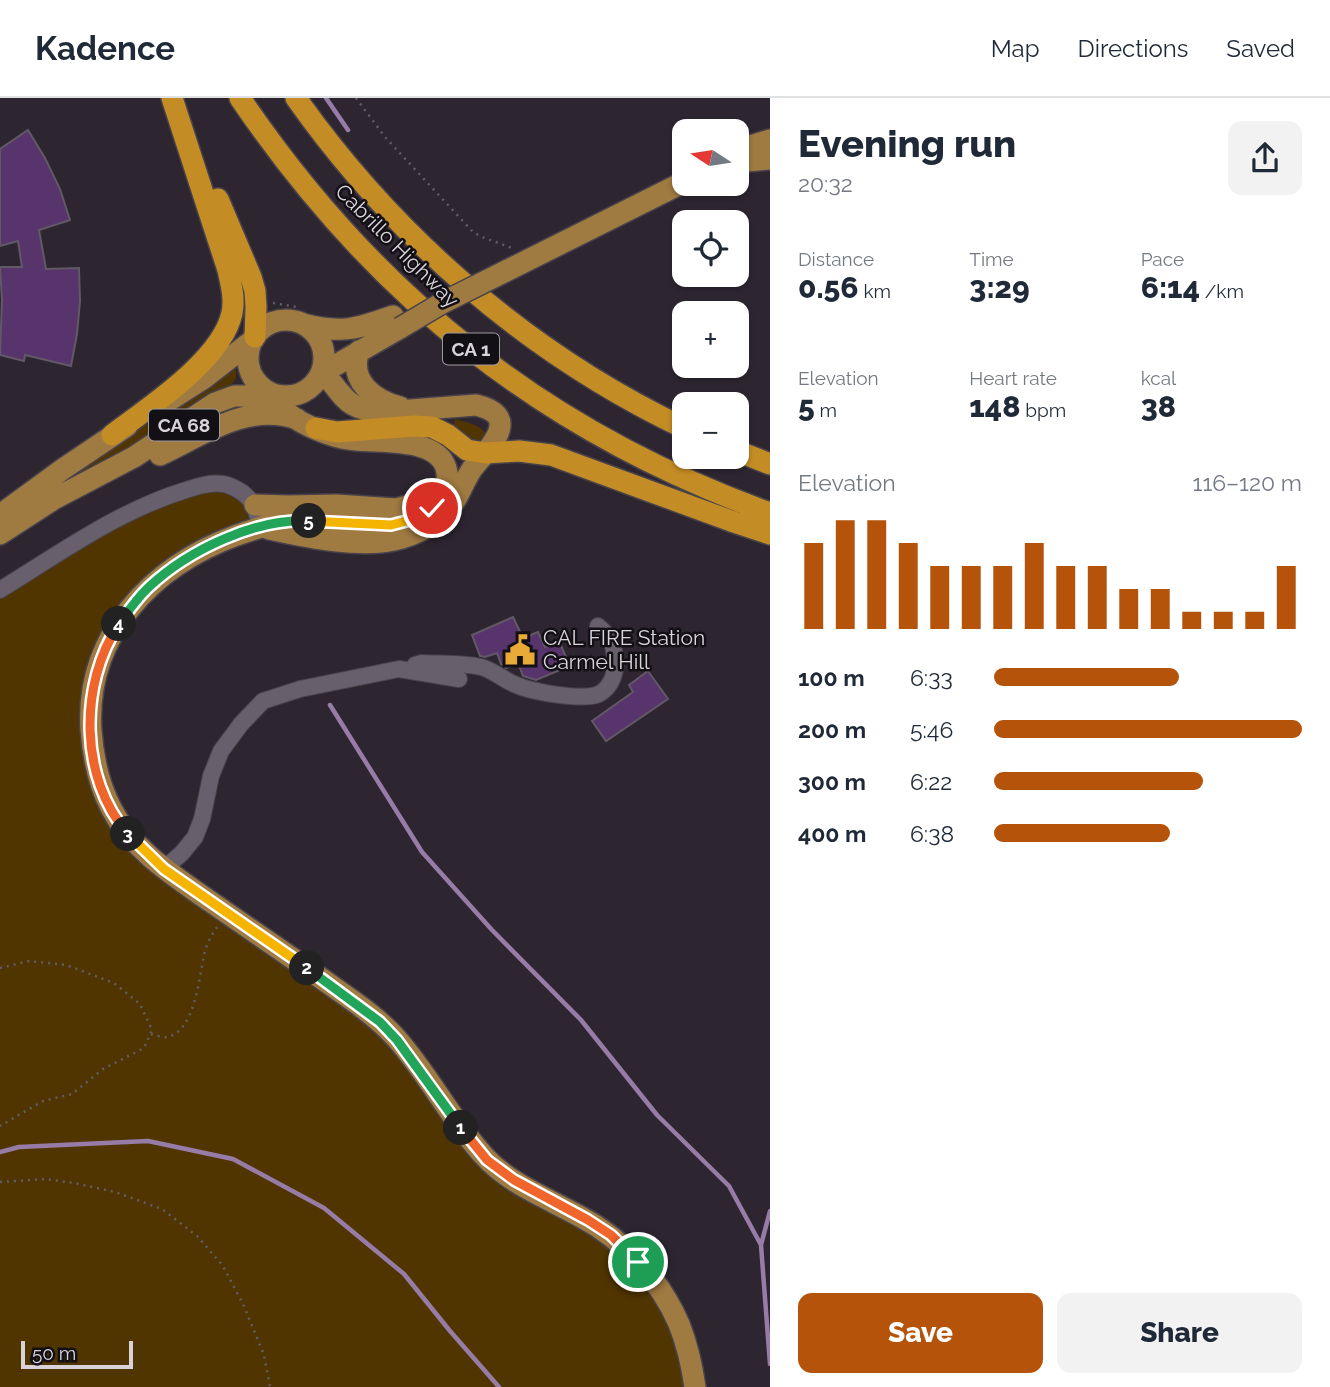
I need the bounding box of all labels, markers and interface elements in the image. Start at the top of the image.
text: Kadence [35,29,175,68]
text: Map [991,34,1040,63]
text: Directions [1078,34,1188,63]
text: Saved [1226,34,1295,63]
north arrow [672,119,749,196]
map controls [672,119,749,469]
text: Evening run [798,121,1016,166]
button: share [1228,121,1302,195]
text: 20:32 [798,170,853,197]
street label: Cabrillo Highway [330,179,464,313]
button: locate [672,210,749,287]
text: Distance [798,248,874,270]
text: Time [969,248,1014,270]
text: Pace [1141,248,1184,270]
text: 0.56 [798,270,859,305]
text: 3:29 [969,270,1030,305]
text: 6:14 [1141,270,1200,305]
text: km [859,280,891,302]
text: /km [1200,280,1244,302]
button: + [672,301,749,378]
road number: CA 1 [443,333,499,364]
text: Elevation [798,367,879,389]
text: Heart rate [969,367,1057,389]
text: kcal [1141,367,1176,389]
text: 5 [798,389,815,424]
text: 148 [969,389,1020,424]
text: 38 [1141,389,1176,424]
button: − [672,392,749,469]
text: m [815,399,837,421]
text: bpm [1020,399,1066,421]
road number: CA 68 [149,410,219,440]
text: Elevation [798,469,896,496]
text: 116–120 m [1193,469,1302,496]
pin [402,478,462,538]
icon: check [413,489,451,527]
pin: 5 [292,504,326,538]
text: 5 [303,509,314,531]
pin: 4 [102,606,136,642]
text: 4 [113,612,124,634]
place label: CAL FIRE Station Carmel Hill [543,625,705,674]
public building icon: CAL FIRE Station Carmel Hill [503,633,537,667]
text: 100 m [798,664,865,691]
text: 6:33 [910,664,953,691]
text: 200 m [798,716,866,743]
text: 5:46 [910,716,953,743]
text: 300 m [798,768,866,795]
text: 6:22 [910,768,952,795]
pin: 3 [110,816,146,852]
text: 400 m [798,820,866,847]
text: 6:38 [910,820,954,847]
text: 3 [122,822,133,844]
pin: 2 [290,950,324,986]
text: 2 [301,956,312,978]
pin: 1 [444,1110,478,1146]
text: 1 [456,1116,465,1138]
pin [608,1232,668,1292]
icon: arrive [619,1243,657,1281]
button: Save [798,1293,1043,1373]
button: Share [1057,1293,1302,1373]
scale bar [21,1338,133,1370]
text: 50 m [32,1342,76,1364]

